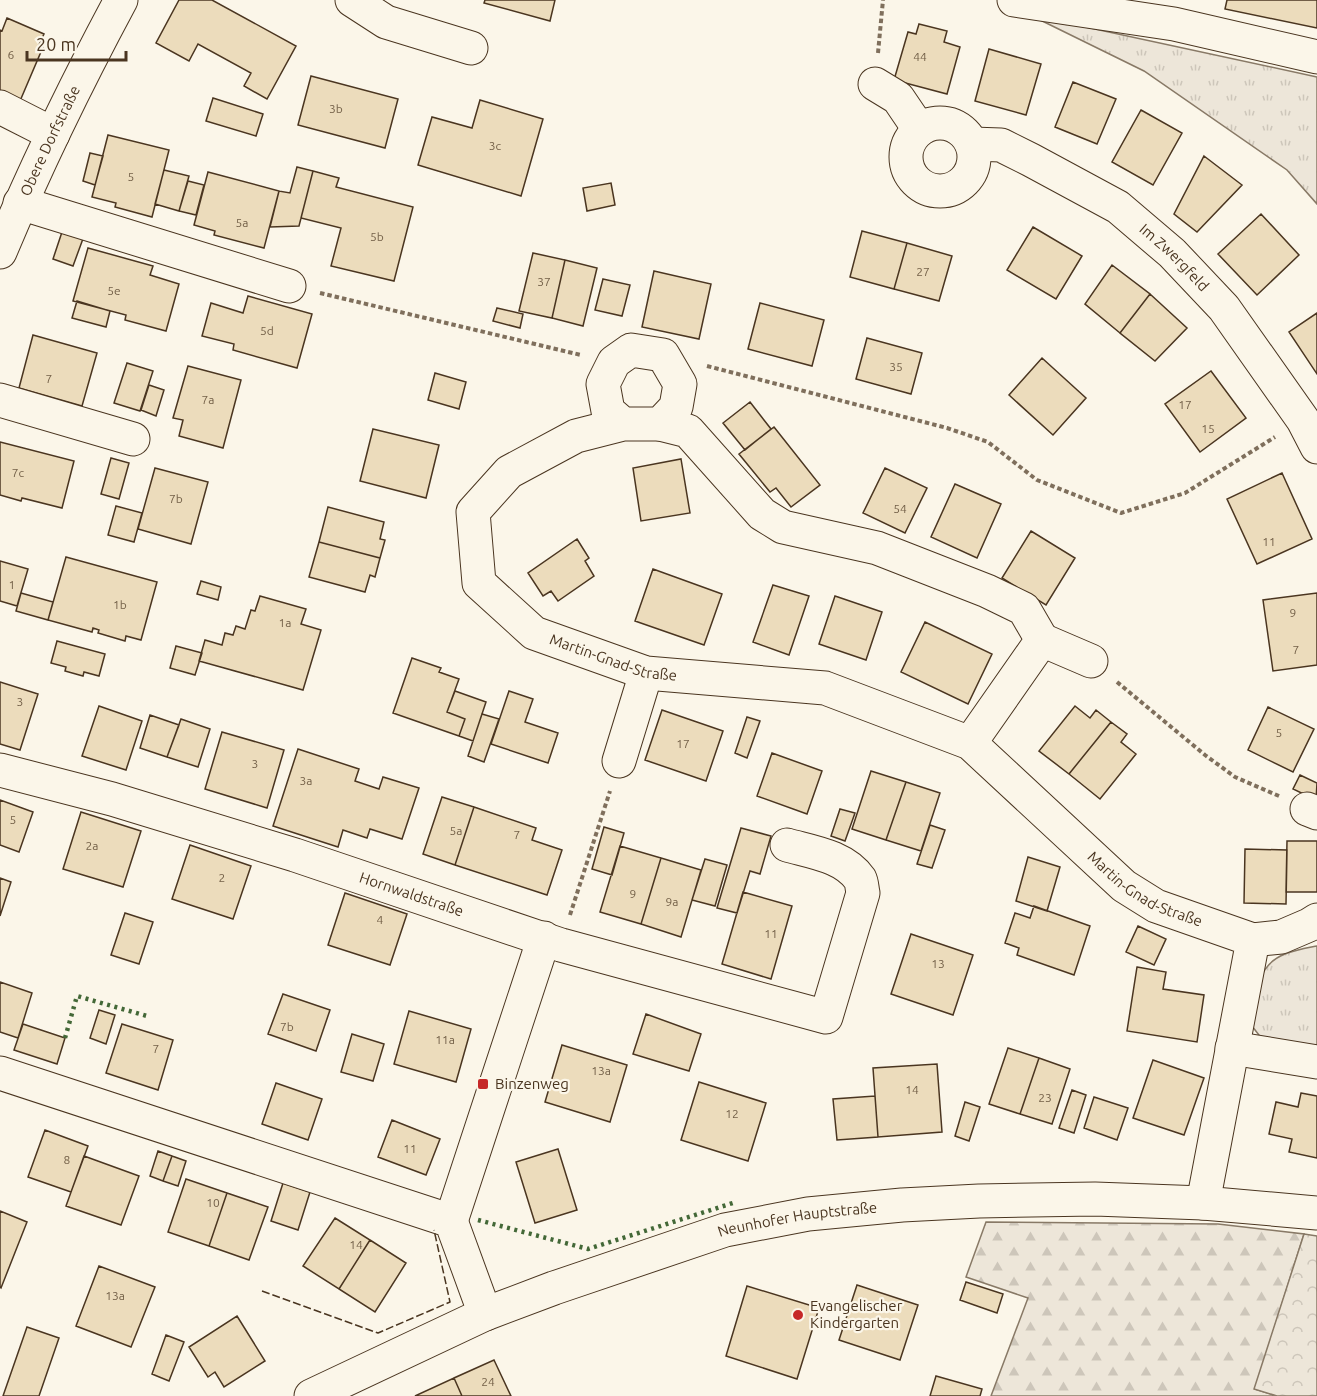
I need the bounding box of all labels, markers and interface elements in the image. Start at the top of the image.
scale bar [27,24,126,62]
text: 20 m [36,34,76,54]
house number: 6 [8,48,15,61]
house number: 44 [913,50,927,63]
street label: Obere Dorfstraße [16,83,83,198]
house number: 3b [329,102,343,115]
house number: 3c [489,139,502,152]
house number: 5 [128,170,134,183]
house number: 5a [236,216,248,229]
street label: Im Zwergfeld [1136,220,1212,294]
house number: 5b [370,230,384,243]
house number: 27 [916,265,930,278]
house number: 37 [537,275,551,288]
house number: 5e [107,284,121,297]
house number: 5d [260,324,274,337]
house number: 35 [889,360,903,373]
house number: 7 [46,372,52,385]
house number: 7a [202,393,214,406]
house number: 17 [1178,398,1192,411]
house number: 15 [1201,422,1215,435]
house number: 7c [12,466,25,479]
house number: 7b [169,492,183,505]
house number: 54 [893,502,907,515]
house number: 11 [1262,535,1276,548]
house number: 1 [9,578,15,591]
house number: 1b [113,598,127,611]
house number: 9 [1290,606,1296,619]
house number: 1a [279,616,291,629]
street label: Martin-Gnad-Straße [548,630,678,684]
house number: 7 [1293,643,1299,656]
house number: 3 [17,695,23,708]
house number: 5 [1276,726,1282,739]
house number: 17 [676,737,690,750]
house number: 3 [252,757,258,770]
house number: 3a [300,774,312,787]
house number: 5 [10,813,16,826]
house number: 5a [450,824,462,837]
house number: 7 [514,828,520,841]
house number: 2a [86,839,98,852]
street label: Martin-Gnad-Straße [1084,848,1205,930]
street label: Hornwaldstraße [357,868,466,919]
house number: 2 [219,871,225,884]
house number: 9 [630,887,636,900]
house number: 9a [666,895,678,908]
house number: 4 [377,913,384,926]
house number: 11 [764,927,778,940]
house number: 13 [931,957,945,970]
house number: 7b [280,1020,294,1033]
house number: 11a [435,1033,455,1046]
house number: 7 [153,1042,159,1055]
house number: 13a [591,1064,611,1077]
place label: Binzenweg [495,1075,569,1092]
marker: Binzenweg [476,1077,490,1091]
house number: 14 [905,1083,919,1096]
house number: 23 [1038,1091,1052,1104]
house number: 12 [725,1107,739,1120]
house number: 11 [403,1142,417,1155]
house number: 8 [64,1153,71,1166]
house number: 10 [206,1196,220,1209]
street label: Neunhofer Hauptstraße [715,1198,878,1240]
house number: 14 [349,1238,363,1251]
house number: 13a [105,1289,125,1302]
place label: Evangelischer Kindergarten [810,1297,903,1331]
marker: Evangelischer Kindergarten [791,1308,805,1322]
house number: 24 [481,1375,495,1388]

